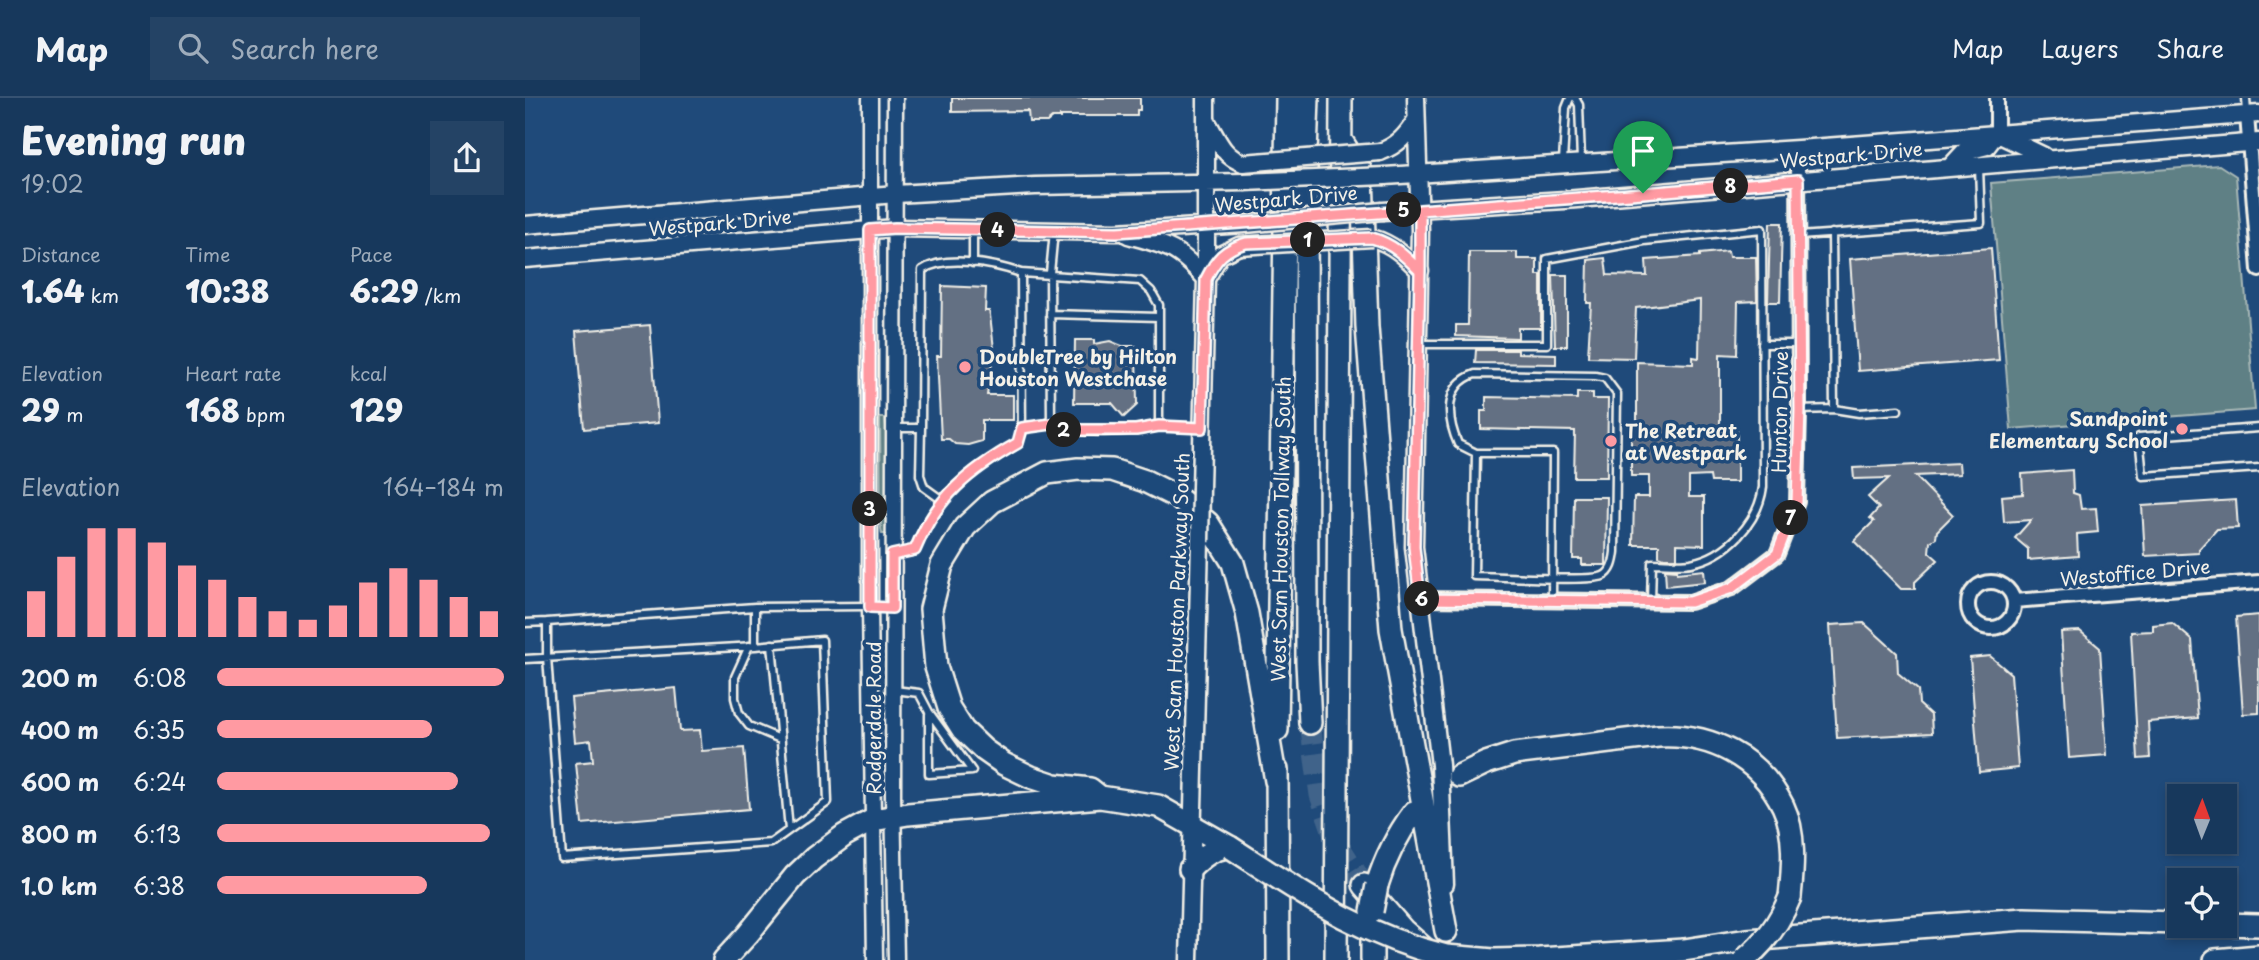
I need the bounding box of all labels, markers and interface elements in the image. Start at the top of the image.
search box [150,17,640,80]
text: Map [35,23,108,73]
icon: search [174,29,212,67]
text: Search here [230,29,379,68]
text: Map [1952,30,2003,66]
text: Layers [2041,30,2118,66]
text: Share [2156,30,2224,66]
text: Evening run [21,111,246,168]
button: share [430,121,504,195]
pin [1613,121,1673,193]
icon: arrive [1624,132,1662,170]
street label: Westpark Drive [1778,134,1924,174]
text: 19:02 [21,166,84,201]
pin: 8 [1713,168,1749,204]
text: 8 [1725,171,1736,199]
street label: Westpark Drive [1213,178,1359,218]
pin: 5 [1387,192,1421,228]
text: 5 [1397,195,1410,223]
street label: Westpark Drive [647,202,793,242]
pin: 4 [981,212,1015,248]
text: 4 [991,215,1004,243]
pin: 1 [1291,222,1325,258]
text: 1 [1303,225,1312,253]
text: Distance [21,240,101,268]
text: Time [185,240,230,268]
text: Pace [350,240,393,268]
text: 1.64 [21,268,84,313]
text: 10:38 [185,268,269,313]
text: 6:29 [350,268,419,313]
text: km [84,281,119,309]
text: /km [419,281,461,309]
place label: DoubleTree by Hilton Houston Westchase [979,342,1177,392]
street label: Hunton Drive [1764,351,1794,473]
text: Elevation [21,359,103,387]
text: Heart rate [185,359,281,387]
text: kcal [350,359,388,387]
marker: DoubleTree by Hilton Houston Westchase [957,359,973,375]
street label: West Sam Houston Tollway South [1263,376,1297,682]
text: 29 [21,387,60,432]
text: 168 [185,387,240,432]
text: 129 [350,387,403,432]
text: m [60,400,83,428]
text: bpm [240,400,286,428]
place label: Sandpoint Elementary School [1989,404,2168,454]
pin: 2 [1047,412,1081,448]
text: 2 [1057,415,1070,443]
place label: The Retreat at Westpark [1625,416,1747,466]
marker: Sandpoint Elementary School [2174,421,2190,437]
marker: The Retreat at Westpark [1603,433,1619,449]
street label: West Sam Houston Parkway South [1156,452,1196,772]
text: Elevation [21,469,120,504]
text: 164–184 m [383,469,504,504]
pin: 3 [853,492,887,526]
text: 3 [863,494,876,522]
pin: 7 [1773,500,1809,536]
text: 7 [1785,503,1796,531]
street label: Westoffice Drive [2059,551,2211,593]
pin: 6 [1405,582,1439,616]
text: 6 [1415,584,1428,612]
street label: Rodgerdale Road [859,641,887,795]
text: 200 m [21,660,98,695]
text: 6:08 [133,660,187,695]
text: 400 m [21,712,99,747]
text: 6:35 [133,712,185,747]
text: 600 m [21,764,99,799]
text: 6:24 [133,764,187,799]
north arrow [2167,784,2237,854]
map controls [2167,784,2237,938]
text: 800 m [21,816,98,851]
text: 6:13 [133,816,181,851]
text: 1.0 km [21,868,98,903]
text: 6:38 [133,868,185,903]
button: locate [2167,868,2237,938]

